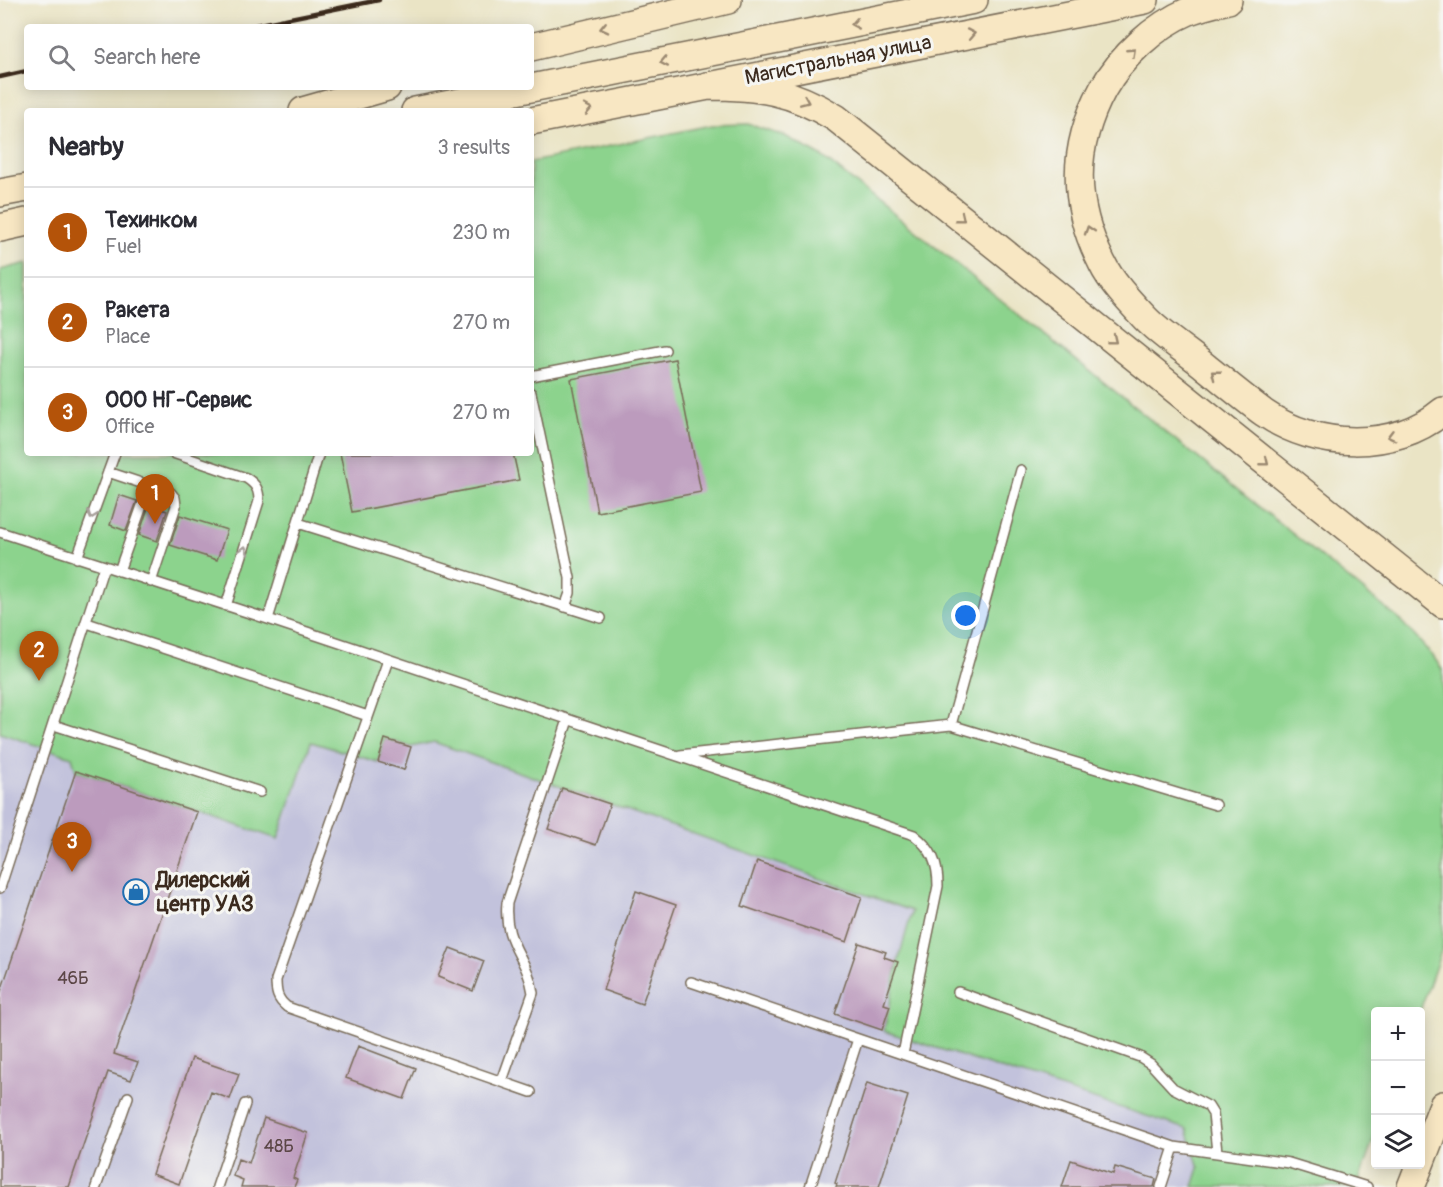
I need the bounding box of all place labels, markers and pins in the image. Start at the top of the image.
pin: 1 [136,474,174,524]
pin: 2 [20,632,58,681]
pin: 3 [52,822,92,872]
place label: Дилерский центр УАЗ [154,867,254,918]
shop icon: Дилерский центр УАЗ [121,877,151,907]

